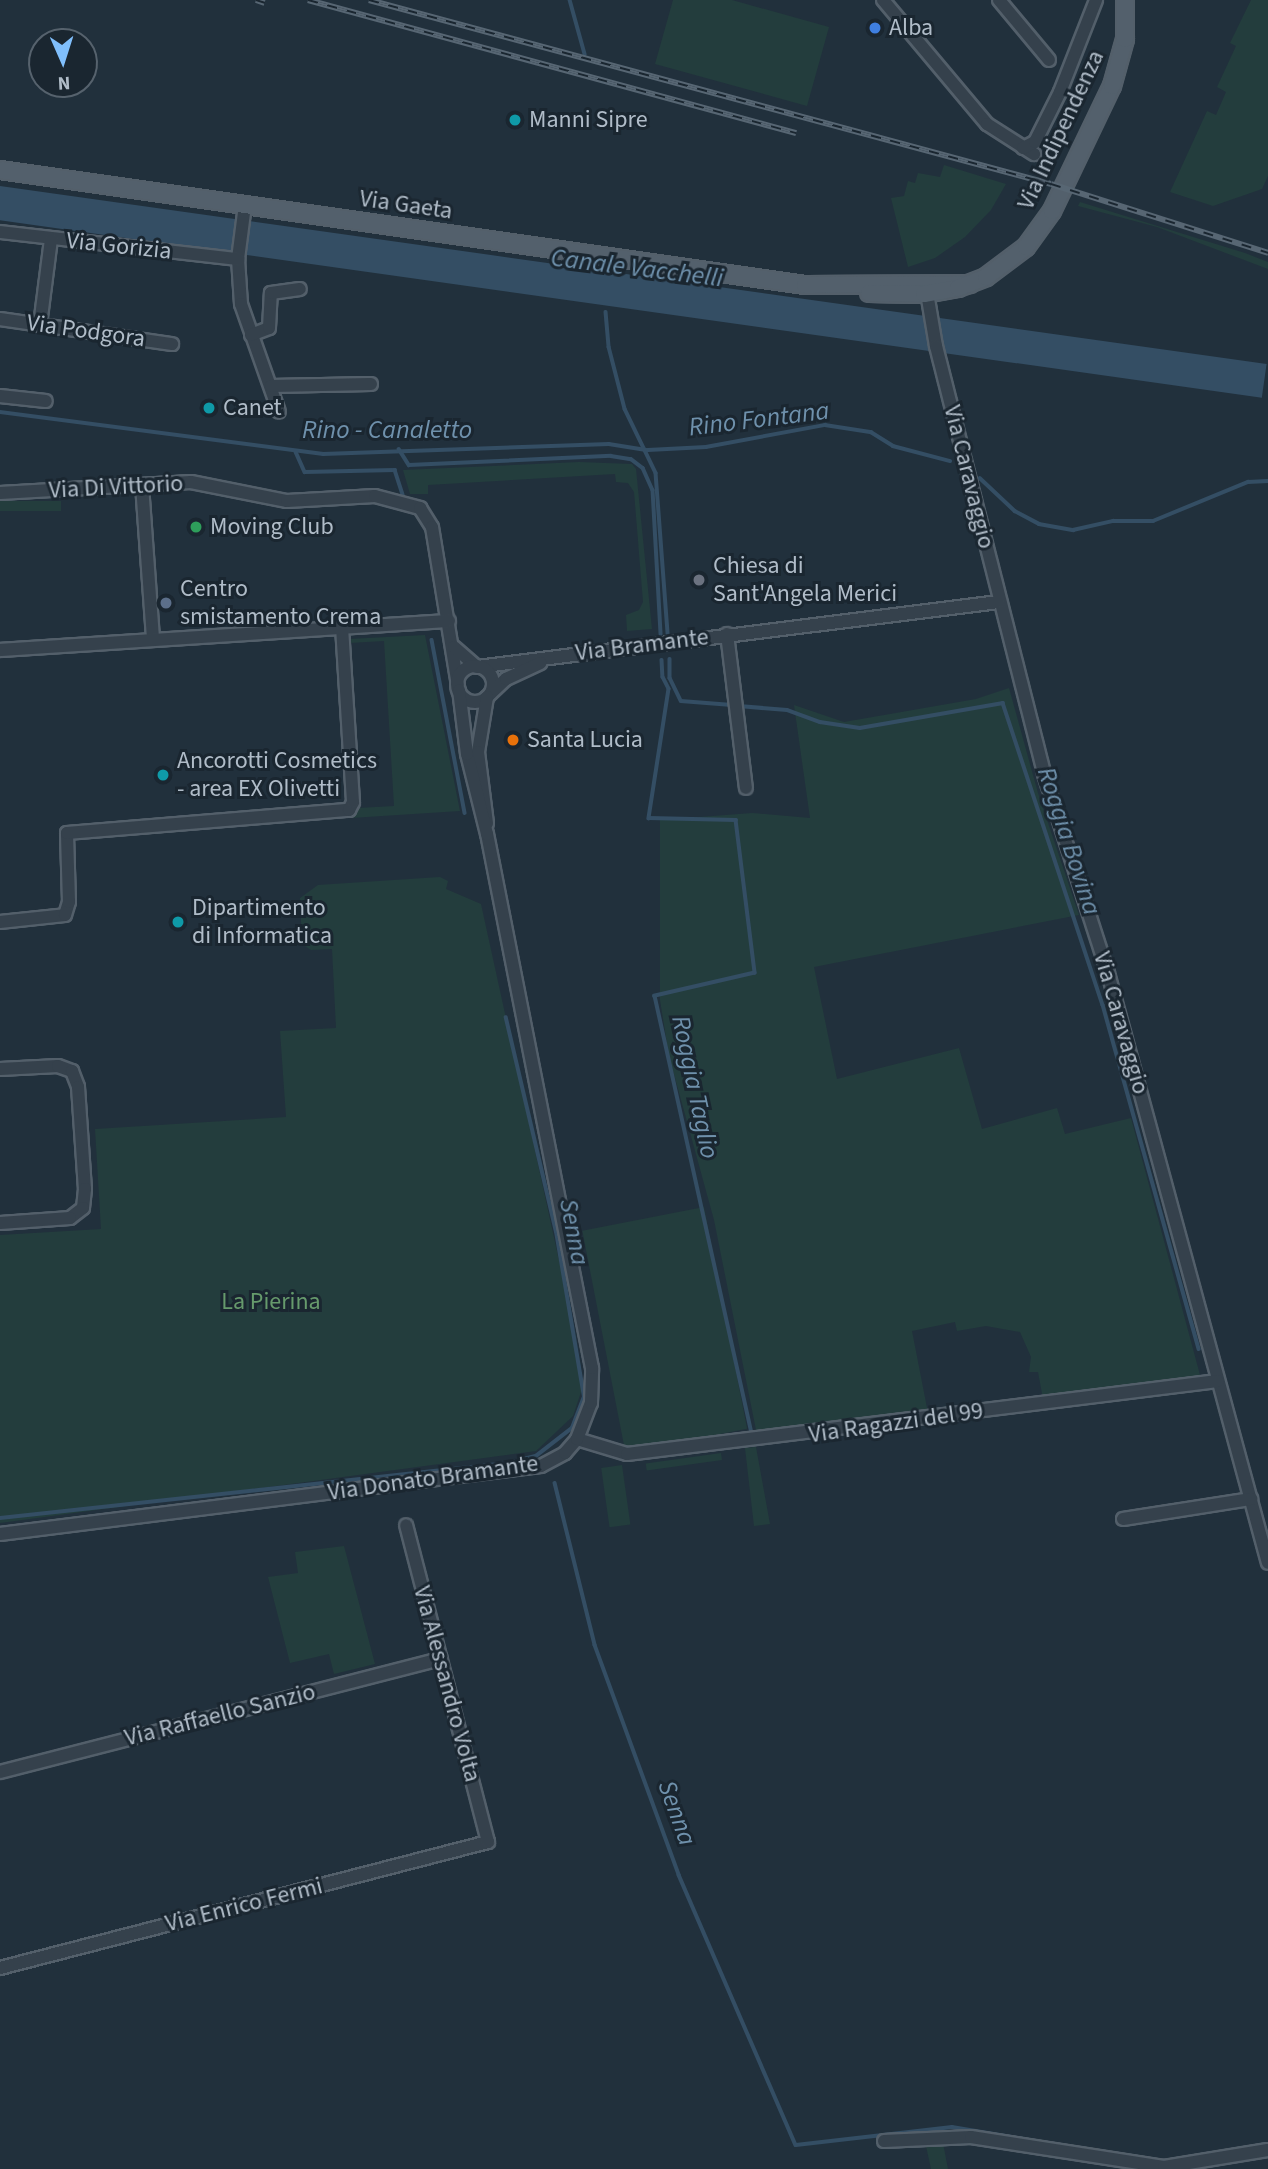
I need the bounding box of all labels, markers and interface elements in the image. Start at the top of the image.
place label: Alba [889,14,933,42]
marker: Alba [867,20,883,36]
north arrow [28,28,98,98]
street label: Via Indipendenza [1012,46,1110,214]
text: N [57,69,71,96]
place label: Manni Sipre [529,106,648,134]
marker: Manni Sipre [507,112,523,128]
street label: Via Gaeta [358,184,454,226]
street label: Via Gorizia [65,226,173,266]
water label: Canale Vacchelli [549,242,725,294]
street label: Via Podgora [25,308,147,354]
place label: Canet [223,394,282,422]
water label: Rino Fontana [687,395,831,443]
marker: Canet [201,400,217,416]
street label: Via Caravaggio [937,402,1001,552]
water label: Rino - Canaletto [302,414,472,446]
street label: Via Di Vittorio [48,469,184,505]
place label: Moving Club [210,513,334,541]
marker: Moving Club [188,519,204,535]
place label: Chiesa di Sant'Angela Merici [713,552,897,608]
marker: Chiesa di Sant'Angela Merici [691,572,707,588]
place label: Centro smistamento Crema [180,575,381,631]
marker: Centro smistamento Crema [158,595,174,611]
street label: Via Bramante [574,623,710,667]
place label: Santa Lucia [527,726,643,754]
marker: Santa Lucia [505,732,521,748]
place label: Ancorotti Cosmetics - area EX Olivetti [177,747,377,803]
water label: Roggia Bovina [1030,763,1108,919]
marker: Ancorotti Cosmetics - area EX Olivetti [155,767,171,783]
place label: Dipartimento di Informatica [192,894,332,950]
marker: Dipartimento di Informatica [170,914,186,930]
street label: Via Caravaggio [1087,949,1155,1097]
water label: Roggia Taglio [665,1013,725,1161]
water label: Senna [552,1196,596,1268]
park label: La Pierina [221,1288,321,1316]
street label: Via Ragazzi del 99 [807,1397,985,1449]
street label: Via Donato Bramante [326,1449,540,1507]
street label: Via Alessandro Volta [407,1583,487,1785]
street label: Via Raffaello Sanzio [122,1677,318,1753]
water label: Senna [651,1776,703,1850]
street label: Via Enrico Fermi [162,1872,326,1938]

